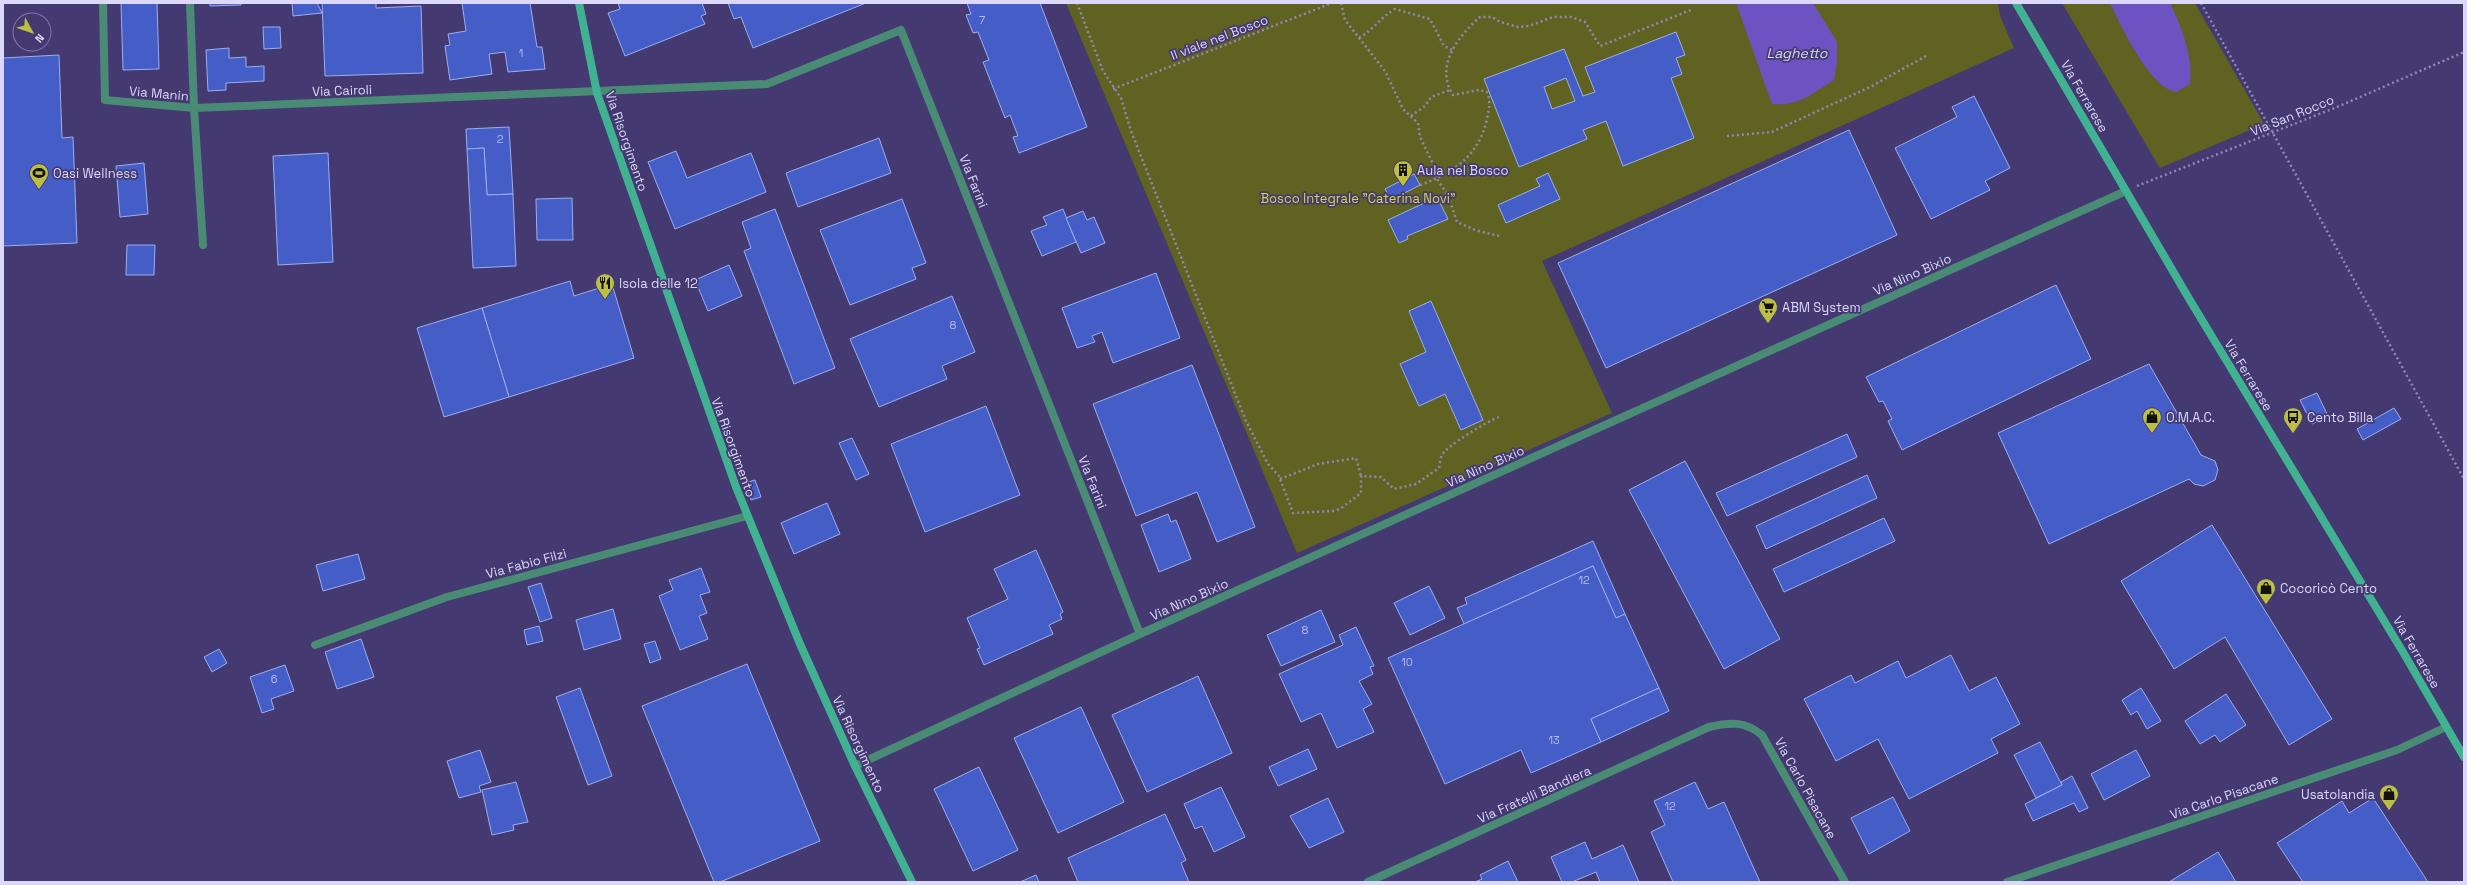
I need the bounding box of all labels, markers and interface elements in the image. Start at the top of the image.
street label: Il viale nel Bosco [1168,11,1270,64]
north arrow [12,12,52,52]
house number: 7 [979,13,985,27]
text: N [32,31,47,46]
water label: Laghetto [1767,44,1828,62]
house number: 1 [519,46,523,60]
street label: Via Ferrarese [2057,57,2112,135]
street label: Via Cairoli [312,81,372,100]
street label: Via Manin [128,82,190,105]
street label: Via Risorgimento [601,89,652,194]
street label: Via San Rocco [2248,91,2336,140]
house number: 2 [497,132,504,146]
street label: Via Farini [955,152,992,210]
building icon: Aula nel Bosco [1392,159,1414,187]
sports icon: Oasi Wellness [28,162,50,190]
place label: Aula nel Bosco [1417,162,1509,179]
place label: Oasi Wellness [53,165,137,182]
park label: Bosco Integrale "Caterina Novi" [1260,190,1456,207]
street label: Via Nino Bixio [1870,250,1954,299]
restaurant icon: Isola delle 12 [594,272,616,300]
place label: Isola delle 12 [619,275,698,292]
supermarket icon: ABM System [1757,296,1779,324]
place label: ABM System [1782,299,1861,316]
house number: 8 [950,318,957,332]
street label: Via Ferrarese [2221,336,2277,414]
street label: Via Risorgimento [708,395,759,499]
shop icon: O.M.A.C. [2141,406,2163,434]
bus stop icon: Cento Billa [2282,406,2304,434]
place label: O.M.A.C. [2166,409,2215,426]
place label: Cento Billa [2307,409,2374,426]
street label: Via Nino Bixio [1443,442,1527,491]
street label: Via Farini [1074,453,1111,511]
street label: Via Fabio Filzi [484,545,568,582]
house number: 12 [1578,573,1590,587]
street label: Via Nino Bixio [1147,575,1231,624]
shop icon: Cocoricò Cento [2255,577,2277,605]
place label: Cocoricò Cento [2280,580,2377,597]
street label: Via Ferrarese [2389,613,2444,691]
house number: 8 [1302,623,1309,637]
house number: 10 [1401,655,1413,669]
house number: 6 [271,672,278,686]
street label: Via Risorgimento [829,693,888,795]
house number: 13 [1548,733,1560,747]
street label: Via Carlo Pisacane [1771,735,1840,842]
street label: Via Fratelli Bandiera [1475,762,1594,827]
street label: Via Carlo Pisacane [2168,770,2281,823]
shop icon: Usatolandia [2378,783,2400,811]
place label: Usatolandia [2301,786,2376,803]
house number: 12 [1664,799,1676,813]

